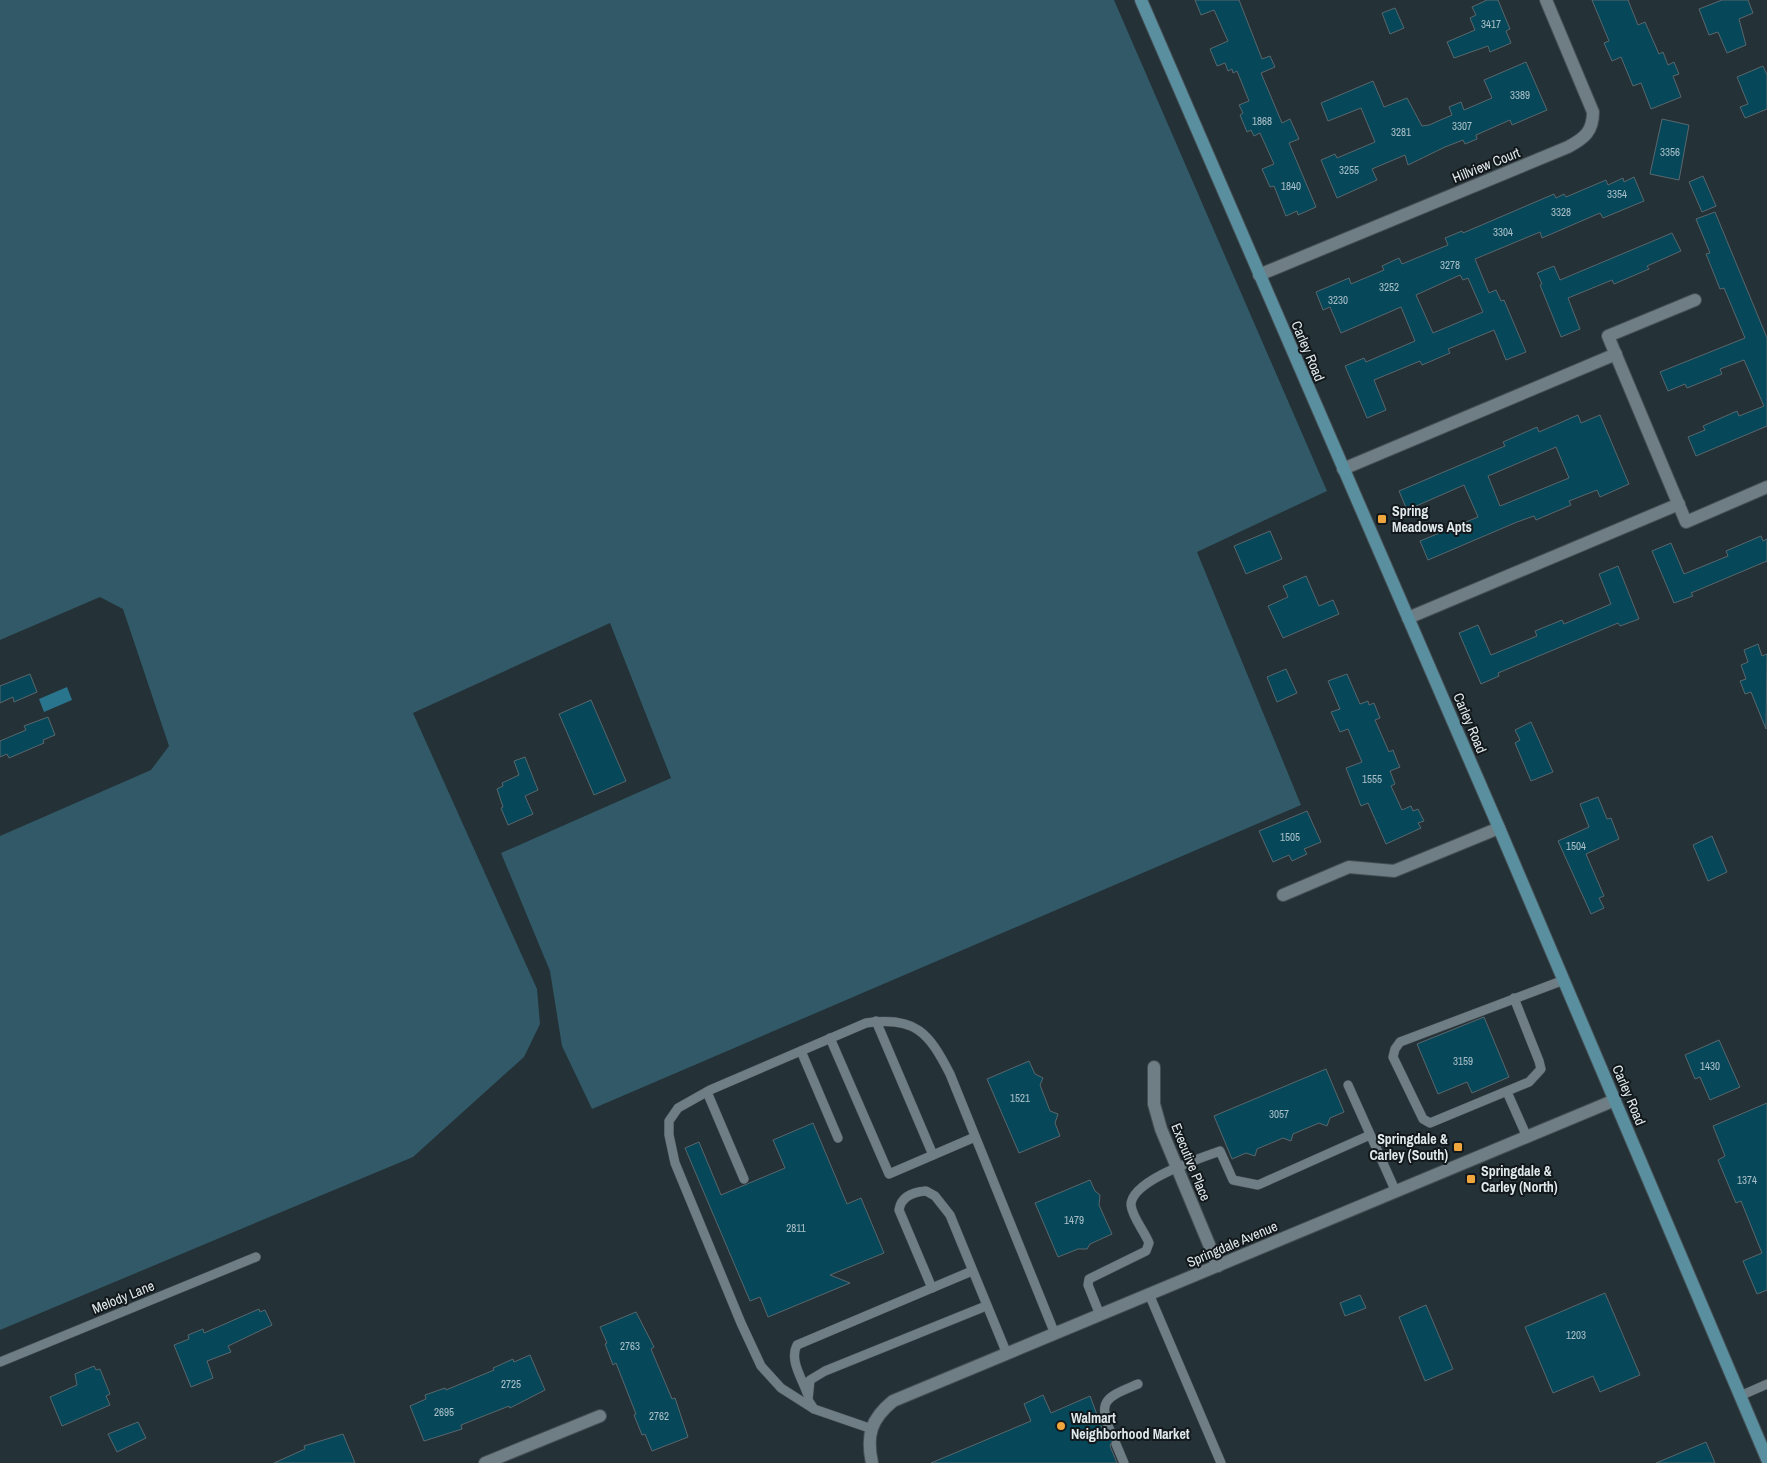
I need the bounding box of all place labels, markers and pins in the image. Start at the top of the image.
place label: Spring Meadows Apts [1392,502,1472,536]
marker: Spring Meadows Apts [1376,513,1388,525]
place label: Springdale & Carley (South) [1370,1130,1449,1164]
marker: Springdale & Carley (South) [1452,1141,1464,1153]
place label: Springdale & Carley (North) [1481,1162,1558,1196]
marker: Springdale & Carley (North) [1465,1173,1477,1185]
place label: Walmart Neighborhood Market [1071,1409,1190,1443]
marker: Walmart Neighborhood Market [1055,1420,1067,1432]

